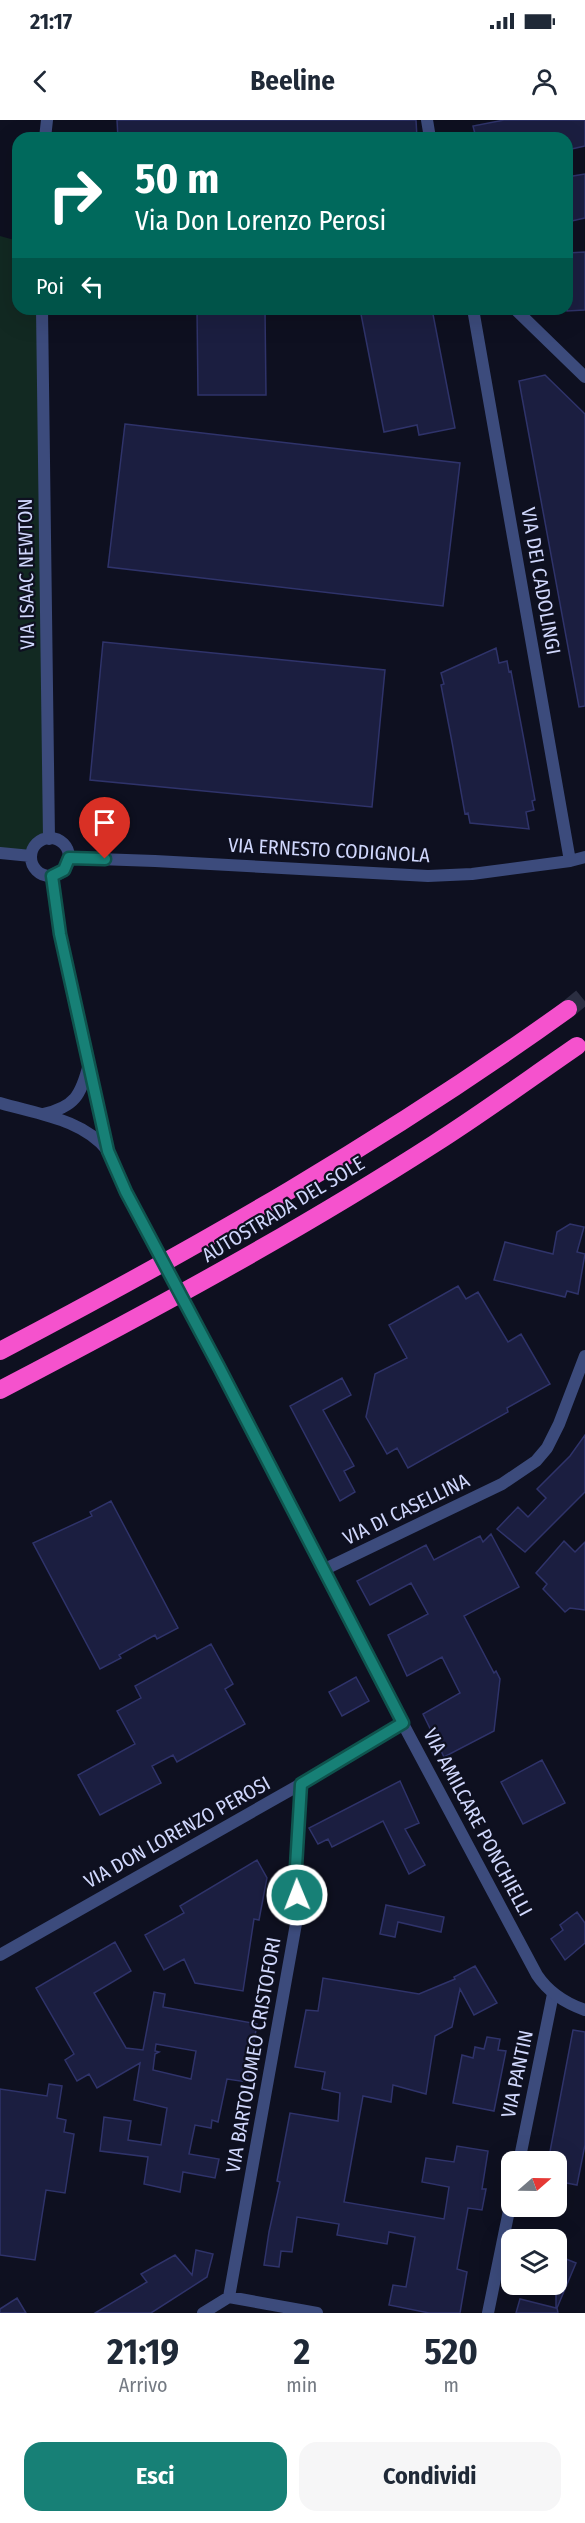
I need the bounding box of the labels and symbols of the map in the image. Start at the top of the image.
street label: VIA ISAAC NEWTON [13,498,39,650]
street label: VIA DEI CADOLINGI [516,505,566,657]
pin [79,797,130,859]
street label: VIA ERNESTO CODIGNOLA [227,833,431,867]
street label: AUTOSTRADA DEL SOLE [197,1151,369,1267]
street label: VIA DI CASELLINA [339,1468,474,1550]
street label: VIA AMILCARE PONCHIELLI [418,1724,538,1920]
street label: VIA DON LORENZO PEROSI [80,1771,274,1893]
position arrow [265,1863,329,1927]
street label: VIA BARTOLOMEO CRISTOFORI [220,1935,286,2175]
street label: VIA PANTIN [496,2028,538,2120]
north arrow [501,2151,567,2217]

